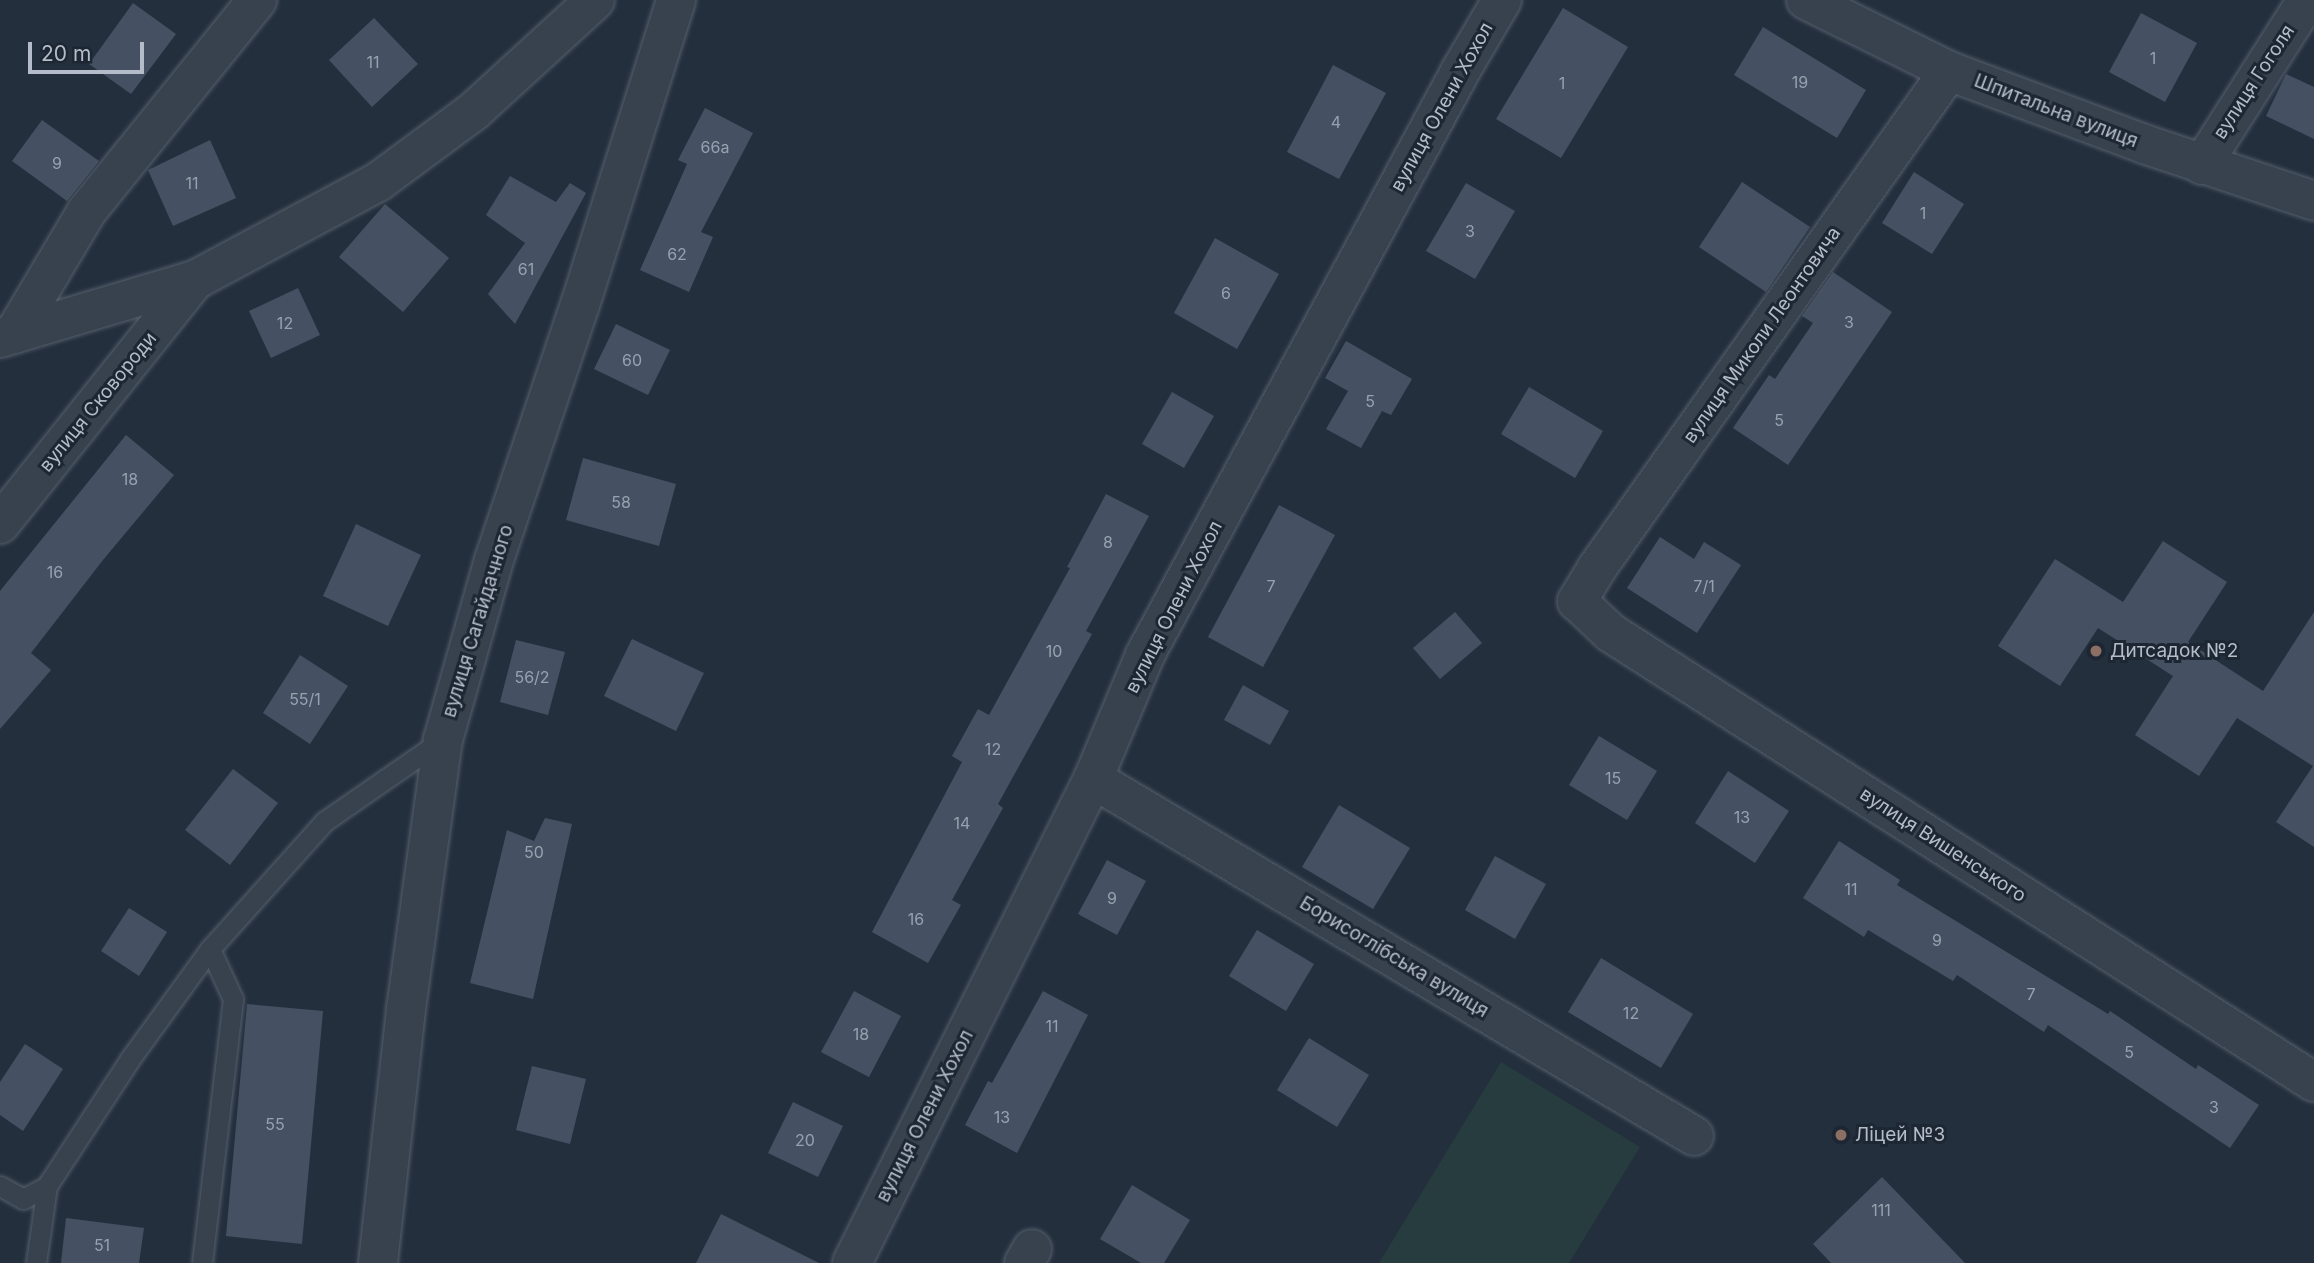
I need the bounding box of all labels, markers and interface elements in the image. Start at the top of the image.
street label: вулиця Олени Хохол [1386,18,1498,196]
street label: вулиця Гоголя [2209,21,2299,143]
scale bar [32,28,147,72]
text: 20 m [41,41,91,66]
house number: 1 [2150,48,2156,68]
house number: 11 [366,52,380,72]
street label: Шпитальна вулиця [1971,69,2141,153]
house number: 19 [1792,72,1808,92]
house number: 1 [1559,73,1565,93]
house number: 4 [1331,112,1341,132]
house number: 66а [701,137,729,157]
house number: 9 [52,153,62,173]
house number: 11 [185,173,199,193]
house number: 1 [1920,203,1926,223]
house number: 3 [1465,221,1475,241]
street label: вулиця Миколи Леонтовича [1679,223,1845,447]
house number: 62 [667,244,687,264]
house number: 61 [518,259,534,279]
house number: 6 [1221,283,1231,303]
house number: 3 [1844,312,1854,332]
house number: 12 [277,313,293,333]
street label: вулиця Сковороди [35,327,161,477]
house number: 60 [622,350,642,370]
house number: 5 [1365,391,1375,411]
house number: 5 [1774,410,1784,430]
house number: 18 [122,469,138,489]
house number: 58 [611,492,631,512]
street label: вулиця Олени Хохол [1121,517,1227,697]
street label: вулиця Сагайдачного [438,522,518,720]
house number: 8 [1103,532,1113,552]
house number: 16 [47,562,63,582]
house number: 7 [1266,576,1276,596]
house number: 7/1 [1693,576,1715,596]
place label: Дитсадок №2 [2110,640,2238,662]
house number: 10 [1046,641,1062,661]
marker: Дитсадок №2 [2088,643,2104,659]
house number: 56/2 [514,667,550,687]
house number: 55/1 [289,689,321,709]
house number: 12 [985,739,1001,759]
house number: 15 [1605,768,1621,788]
street label: вулиця Вишенського [1856,783,2030,907]
house number: 13 [1734,807,1750,827]
house number: 14 [954,813,970,833]
house number: 50 [524,842,544,862]
house number: 11 [1844,879,1858,899]
house number: 9 [1107,888,1117,908]
street label: Борисоглібська вулиця [1295,892,1493,1022]
house number: 16 [908,909,924,929]
house number: 9 [1932,930,1942,950]
house number: 7 [2026,984,2036,1004]
house number: 12 [1623,1003,1639,1023]
house number: 11 [1045,1016,1059,1036]
house number: 18 [853,1024,869,1044]
street label: вулиця Олени Хохол [872,1026,978,1206]
house number: 5 [2124,1042,2134,1062]
house number: 3 [2209,1097,2219,1117]
house number: 13 [994,1107,1010,1127]
house number: 55 [265,1114,285,1134]
place label: Ліцей №3 [1855,1124,1945,1146]
marker: Ліцей №3 [1833,1127,1849,1143]
house number: 20 [795,1130,815,1150]
house number: 111 [1871,1200,1891,1220]
house number: 51 [94,1235,110,1255]

